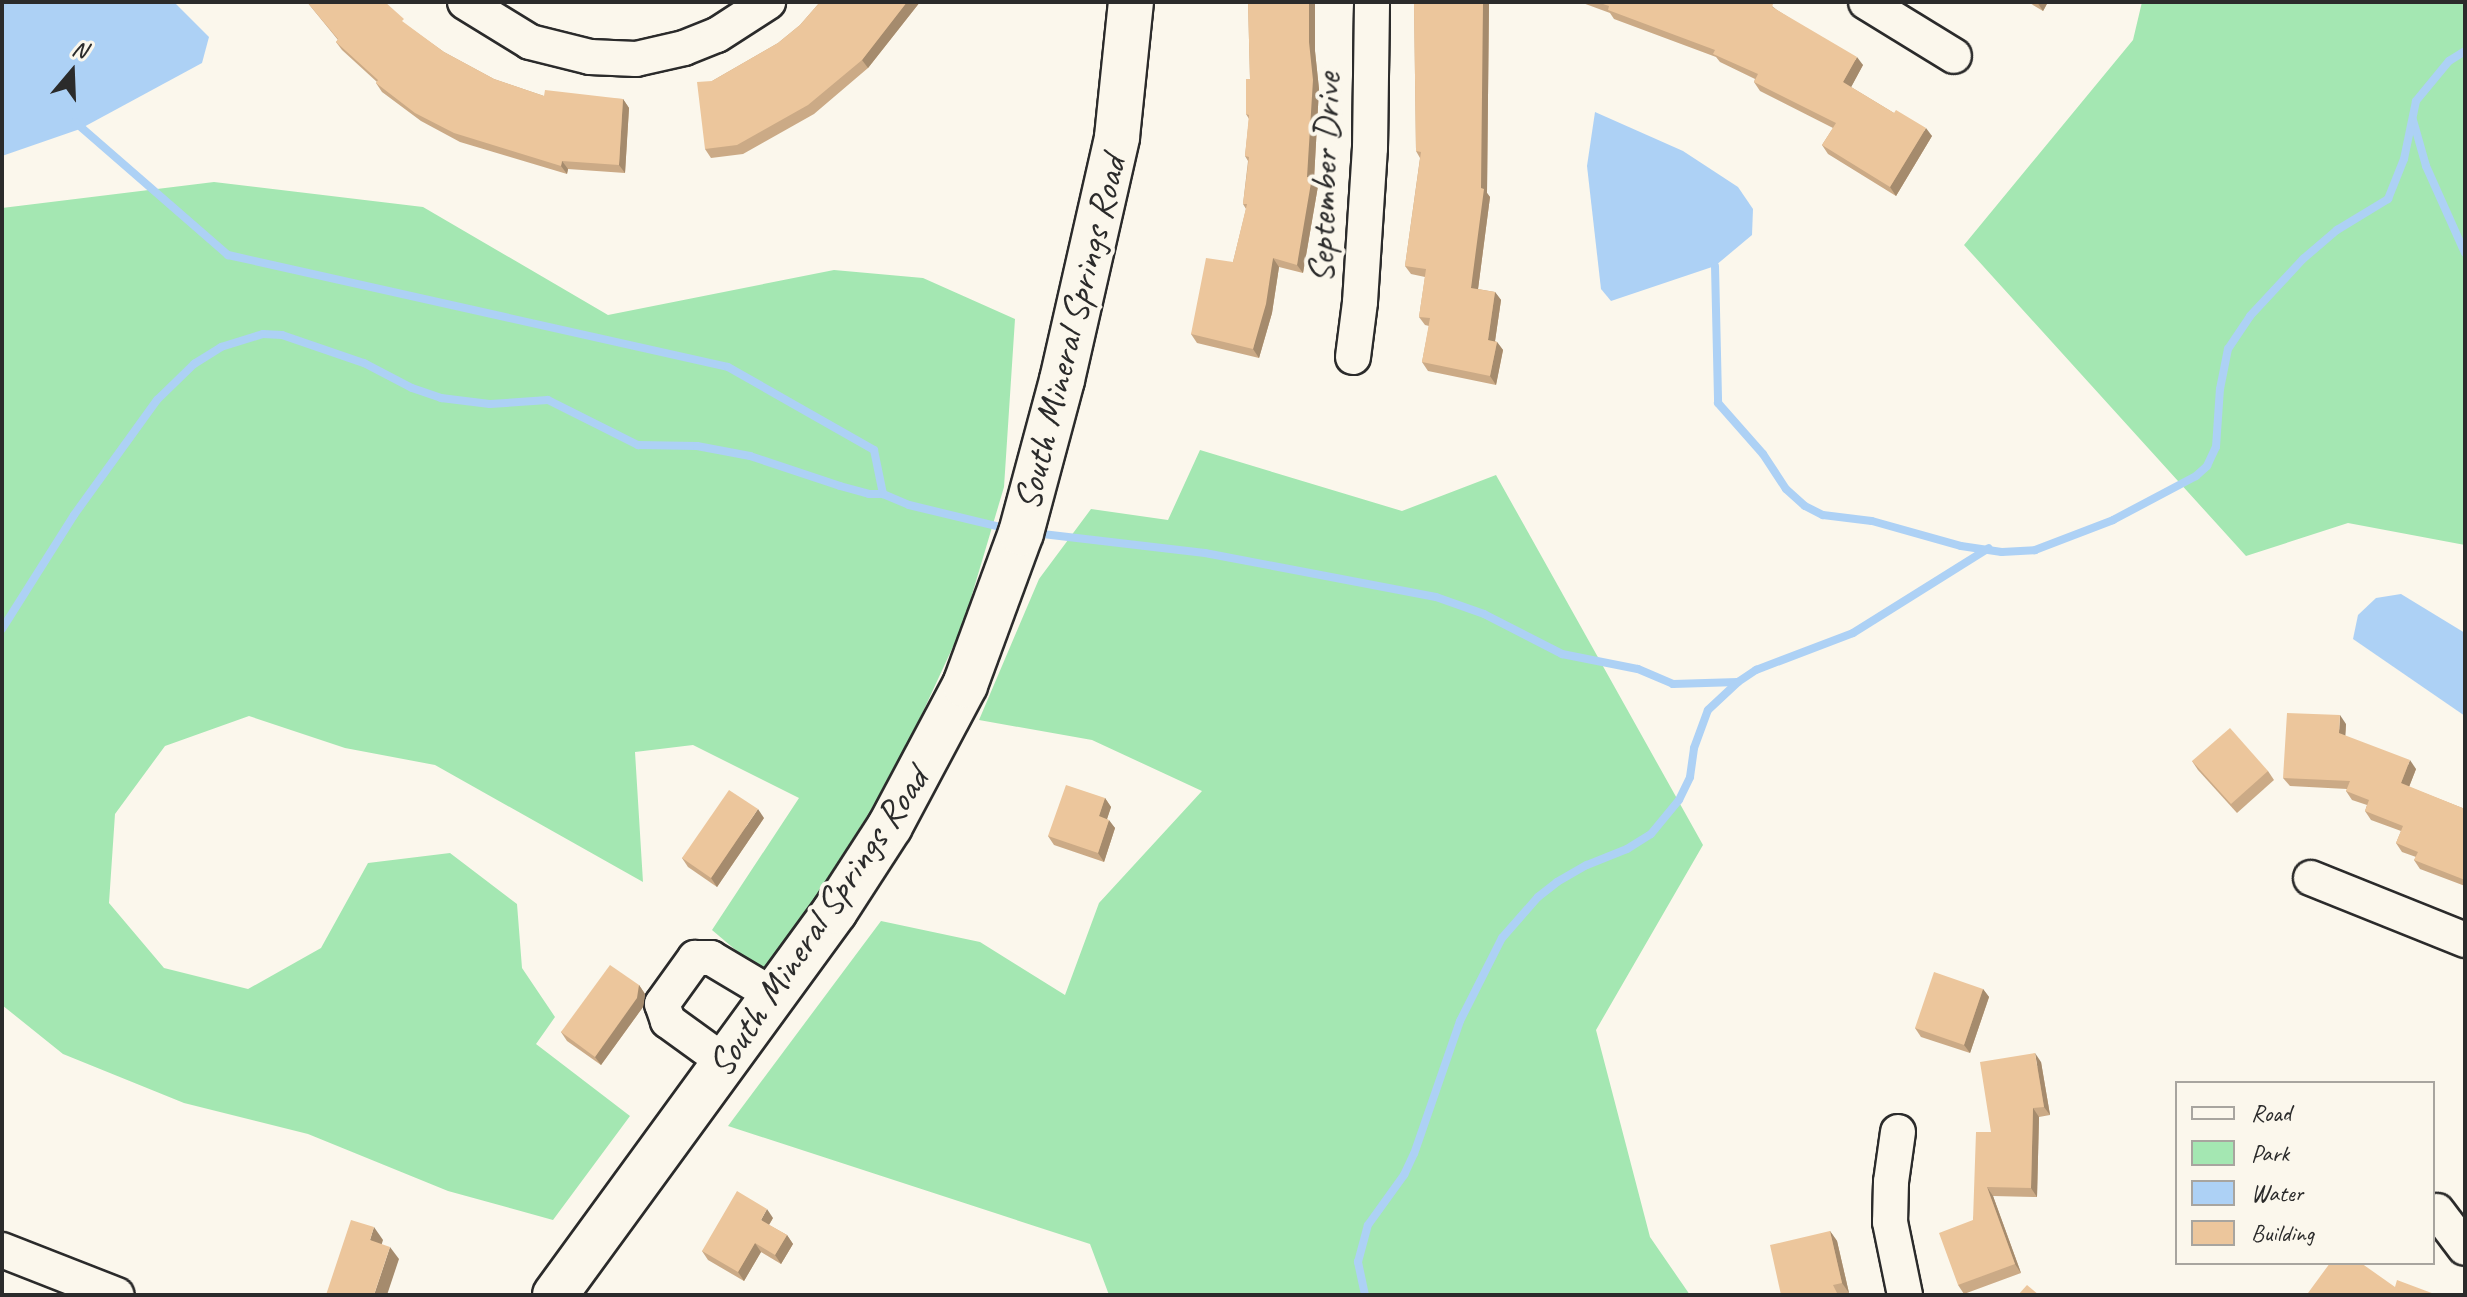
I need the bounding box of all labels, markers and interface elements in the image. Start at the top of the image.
north arrow [32,32,112,112]
text: N [69,34,91,65]
street label: September Drive [1298,72,1350,284]
street label: South Mineral Springs Road [1004,151,1136,515]
street label: South Mineral Springs Road [697,758,939,1086]
legend [2175,1081,2435,1265]
text: Road [2251,1098,2291,1128]
text: Park [2251,1138,2289,1168]
text: Water [2251,1178,2303,1208]
text: Building [2251,1218,2314,1248]

